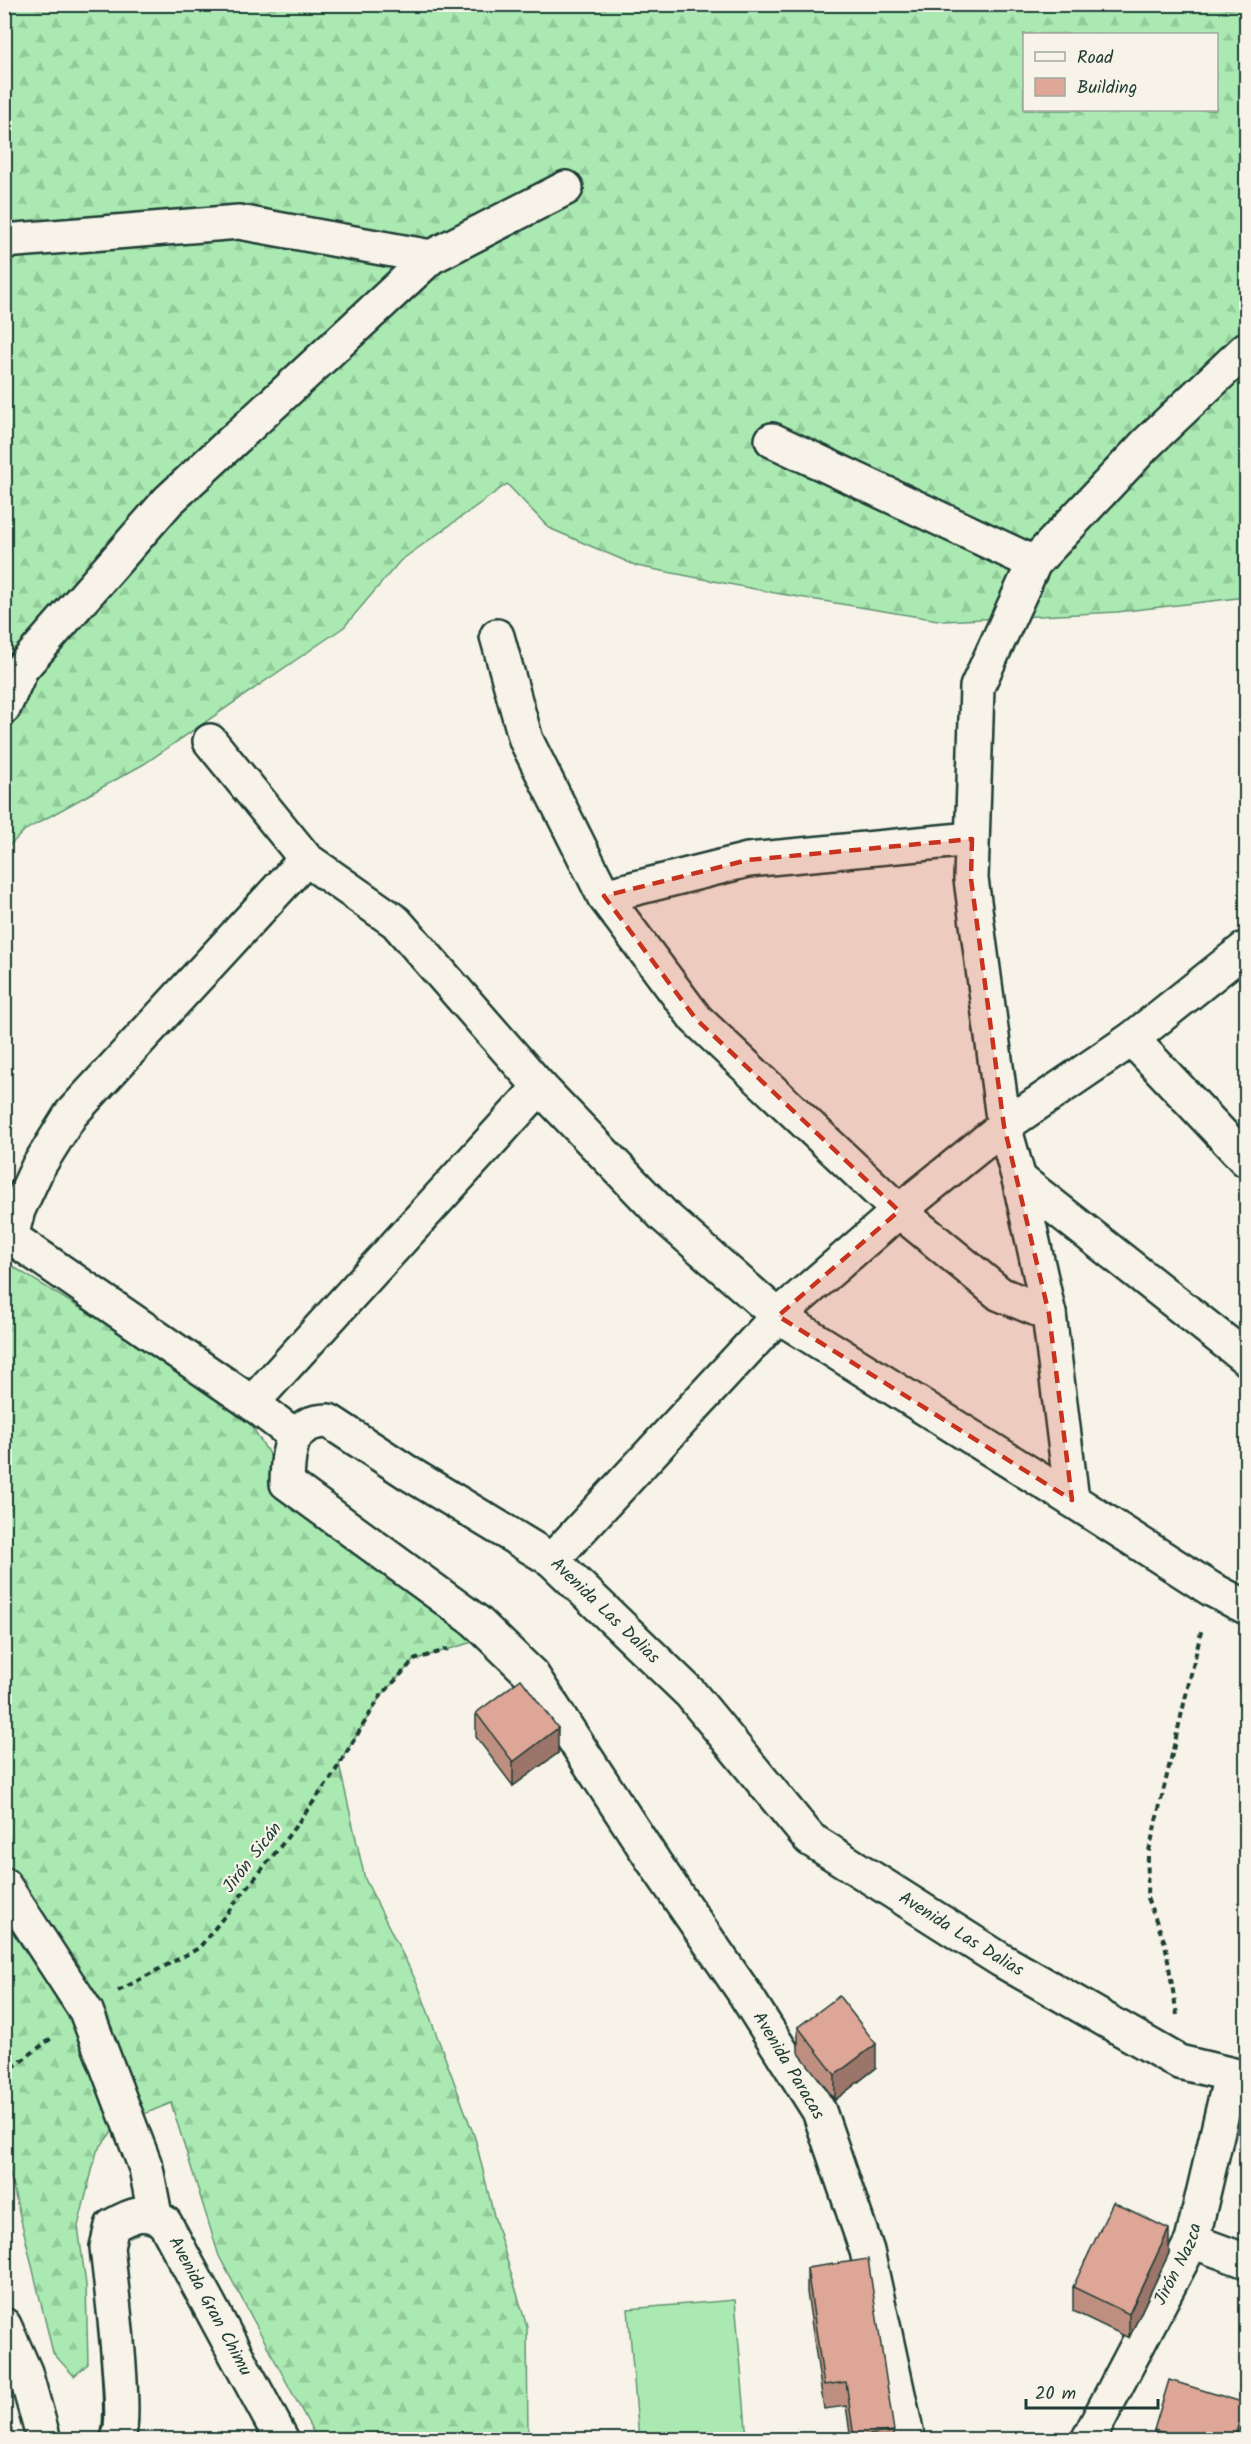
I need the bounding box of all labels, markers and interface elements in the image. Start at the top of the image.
legend [1023,33,1218,111]
text: Road [1077,44,1114,73]
text: Building [1077,74,1137,103]
street label: Avenida Las Dalias [543,1551,667,1671]
street label: Jirón Sicán [216,1816,290,1900]
street label: Avenida Las Dalias [893,1884,1030,1985]
street label: Avenida Paracas [744,2006,832,2126]
street label: Jirón Nazca [1146,2220,1210,2311]
street label: Avenida Gran Chimu [160,2231,260,2382]
scale bar [1026,2372,1158,2410]
text: 20 m [1035,2380,1076,2409]

